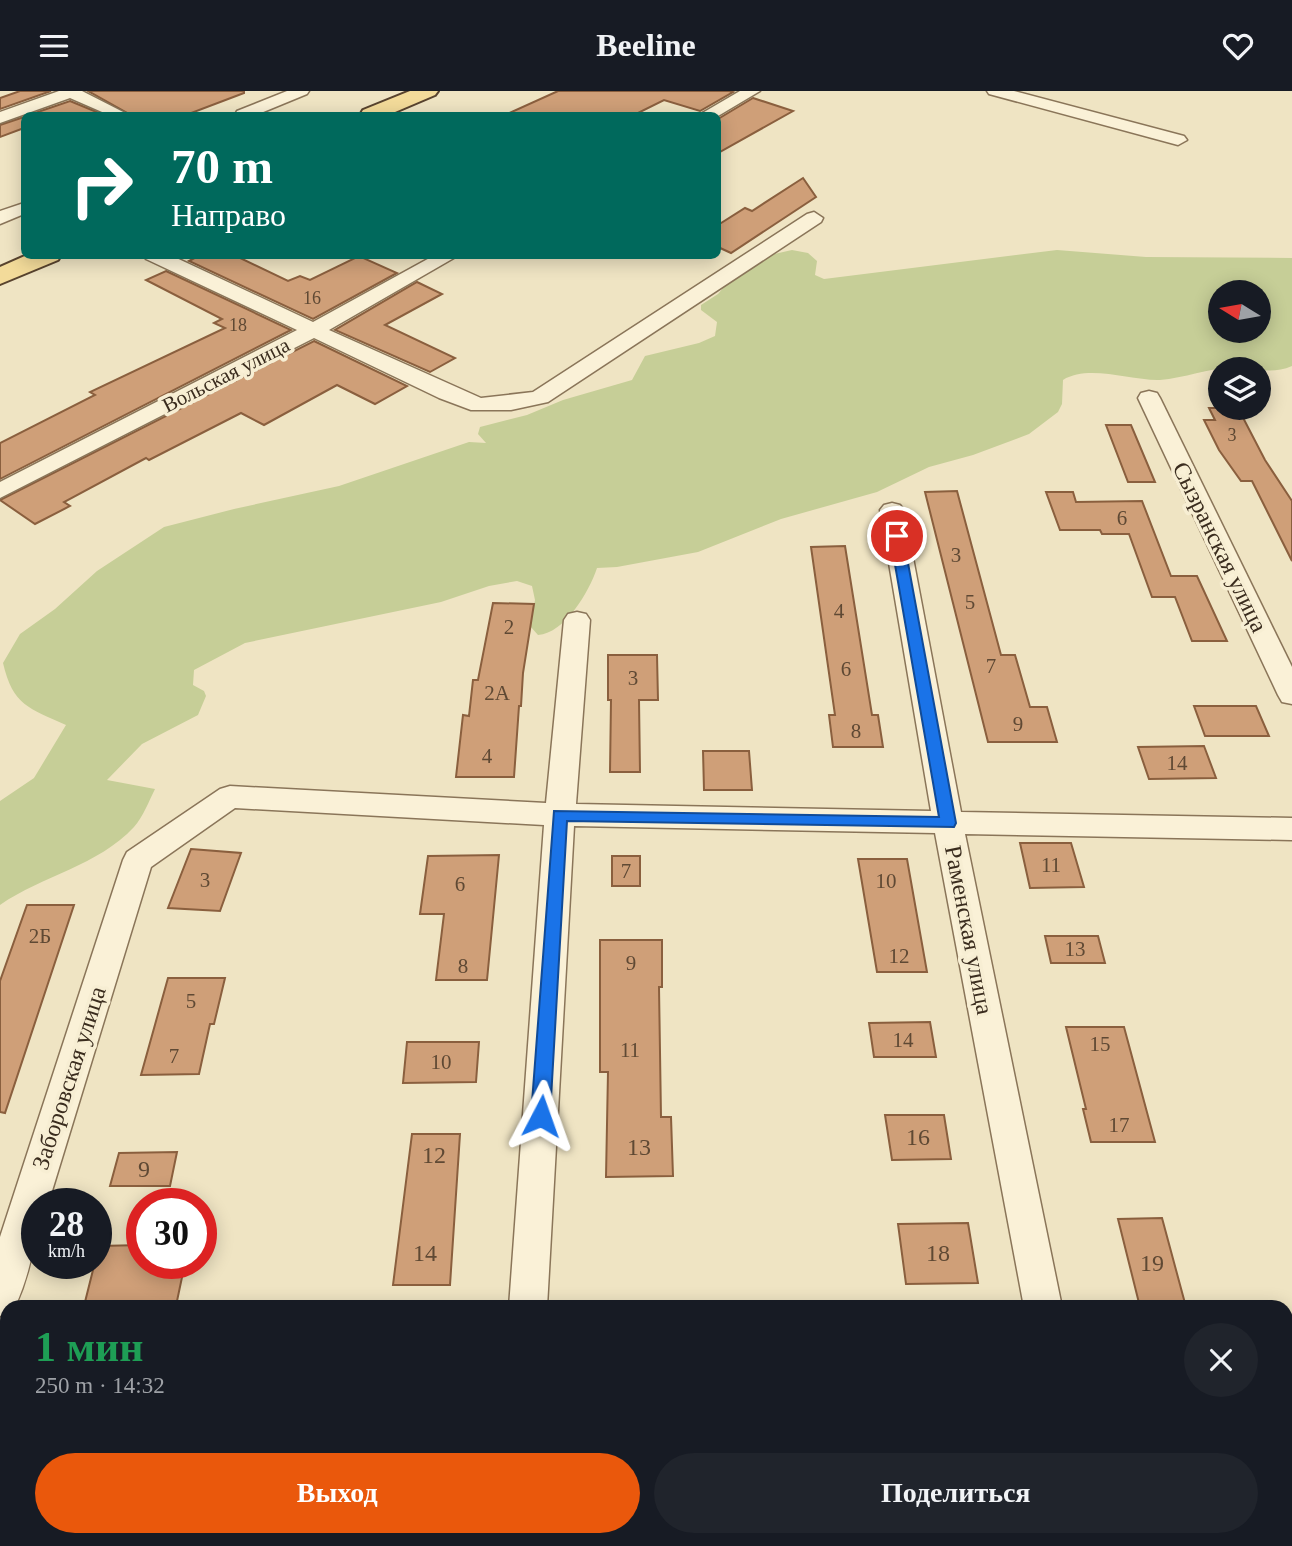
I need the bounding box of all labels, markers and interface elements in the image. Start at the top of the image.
icon: menu [35,27,73,65]
text: Beeline [596,27,696,63]
icon: heart [1219,27,1257,65]
text: 70 m [171,139,273,194]
icon: right [56,140,147,231]
text: Направо [171,197,286,233]
north arrow [1208,280,1270,343]
map controls [1208,280,1271,420]
house number: 16 [303,288,321,308]
house number: 18 [229,315,247,335]
street label: Вольская улица [158,332,294,417]
button: layers [1208,357,1271,420]
house number: 3 [1228,425,1237,445]
street label: Сызранская улица [1168,458,1273,637]
pin [867,506,927,566]
house number: 6 [1117,506,1127,530]
icon: arrive [878,517,916,555]
house number: 3 [951,543,961,567]
house number: 5 [965,590,975,614]
house number: 4 [834,599,845,623]
house number: 2 [504,615,514,639]
house number: 7 [986,654,996,678]
house number: 6 [841,657,851,681]
house number: 3 [628,666,638,690]
house number: 2А [484,681,511,705]
house number: 9 [1013,712,1023,736]
house number: 8 [851,719,861,743]
house number: 4 [482,744,493,768]
house number: 14 [1167,751,1188,775]
street label: Раменская улица [940,843,998,1017]
house number: 11 [1041,853,1061,877]
house number: 7 [621,859,631,883]
house number: 3 [200,868,210,892]
house number: 10 [876,869,897,893]
house number: 6 [455,872,465,896]
house number: 2Б [29,924,51,948]
house number: 13 [1065,937,1086,961]
house number: 12 [889,944,910,968]
house number: 9 [626,951,636,975]
house number: 8 [458,954,468,978]
street label: Заборовская улица [27,983,111,1173]
house number: 5 [186,989,196,1013]
house number: 14 [893,1028,914,1052]
house number: 15 [1090,1032,1111,1056]
house number: 11 [620,1038,640,1062]
house number: 7 [169,1044,179,1068]
house number: 10 [431,1050,452,1074]
position arrow [504,1079,578,1153]
house number: 17 [1109,1113,1130,1137]
house number: 16 [906,1124,930,1150]
house number: 13 [627,1134,651,1160]
house number: 12 [422,1142,446,1168]
house number: 9 [138,1156,150,1182]
speed limit sign: 30 [126,1188,217,1279]
text: 28 [49,1205,84,1244]
house number: 14 [413,1240,437,1266]
house number: 18 [926,1240,950,1266]
text: km/h [48,1241,85,1261]
house number: 19 [1140,1250,1164,1276]
button: close [1184,1323,1258,1397]
text: 1 мин [35,1324,144,1370]
text: 250 m · 14:32 [35,1373,165,1398]
button: Выход [35,1453,640,1533]
button: Поделиться [654,1453,1258,1533]

